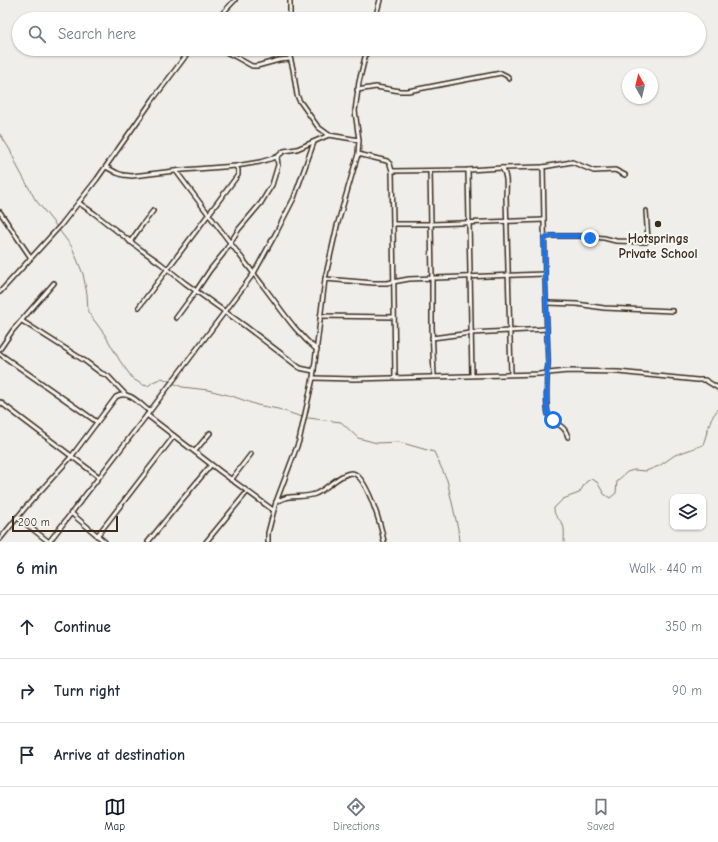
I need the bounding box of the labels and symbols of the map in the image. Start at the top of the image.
north arrow [622,68,658,104]
marker: Hotsprings Private School [653,219,663,229]
route end [581,229,599,247]
place label: Hotsprings Private School [618,231,698,261]
route start [544,411,562,429]
scale bar [12,514,118,533]

